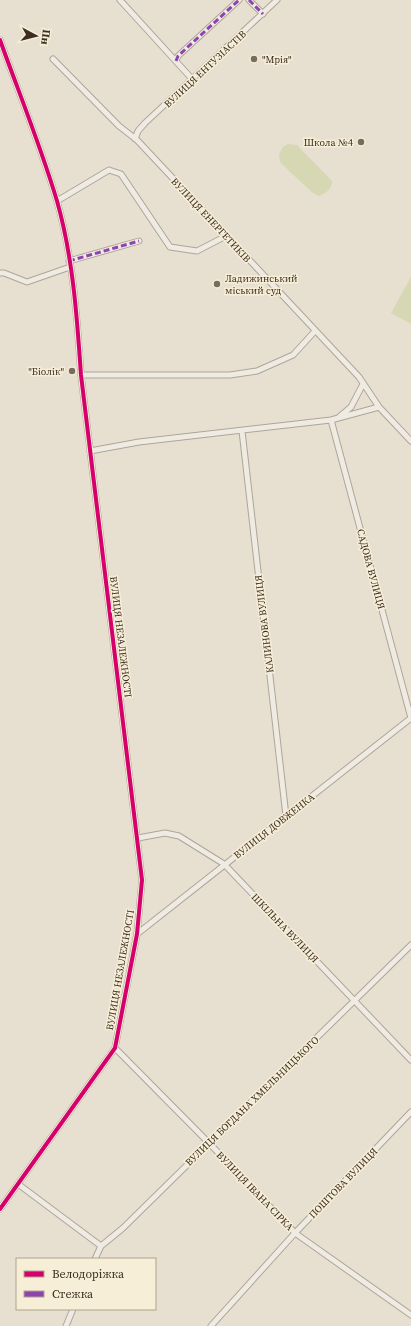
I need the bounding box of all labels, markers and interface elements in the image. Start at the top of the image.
north arrow [16,16,56,56]
street label: ВУЛИЦЯ ЕНТУЗІАСТІВ [161,28,249,110]
text: Пн [37,29,54,46]
place label: "Мрія" [262,53,292,66]
marker: "Мрія" [249,54,259,64]
place label: Школа №4 [304,136,353,149]
marker: Школа №4 [356,137,366,147]
street label: ВУЛИЦЯ ЕНЕРГЕТИКІВ [168,175,254,265]
place label: Ладижинський міський суд [225,272,298,297]
marker: Ладижинський міський суд [212,279,222,289]
place label: "Біолік" [28,365,64,378]
marker: "Біолік" [67,366,77,376]
street label: САДОВА ВУЛИЦЯ [354,527,388,611]
street label: КАЛИНОВА ВУЛИЦЯ [251,574,276,674]
street label: ВУЛИЦЯ НЕЗАЛЕЖНОСТІ [107,576,135,699]
street label: ВУЛИЦЯ ДОВЖЕНКА [231,790,317,862]
street label: ШКІЛЬНА ВУЛИЦЯ [249,891,322,966]
street label: ВУЛИЦЯ НЕЗАЛЕЖНОСТІ [103,908,137,1031]
street label: ВУЛИЦЯ БОГДАНА ХМЕЛЬНИЦЬКОГО [182,1033,322,1169]
street label: ПОШТОВА ВУЛИЦЯ [306,1144,381,1221]
street label: ВУЛИЦЯ ІВАНА СІРКА [214,1149,297,1234]
legend [16,1258,156,1310]
text: Велодоріжка [52,1266,125,1282]
text: Стежка [52,1286,94,1302]

